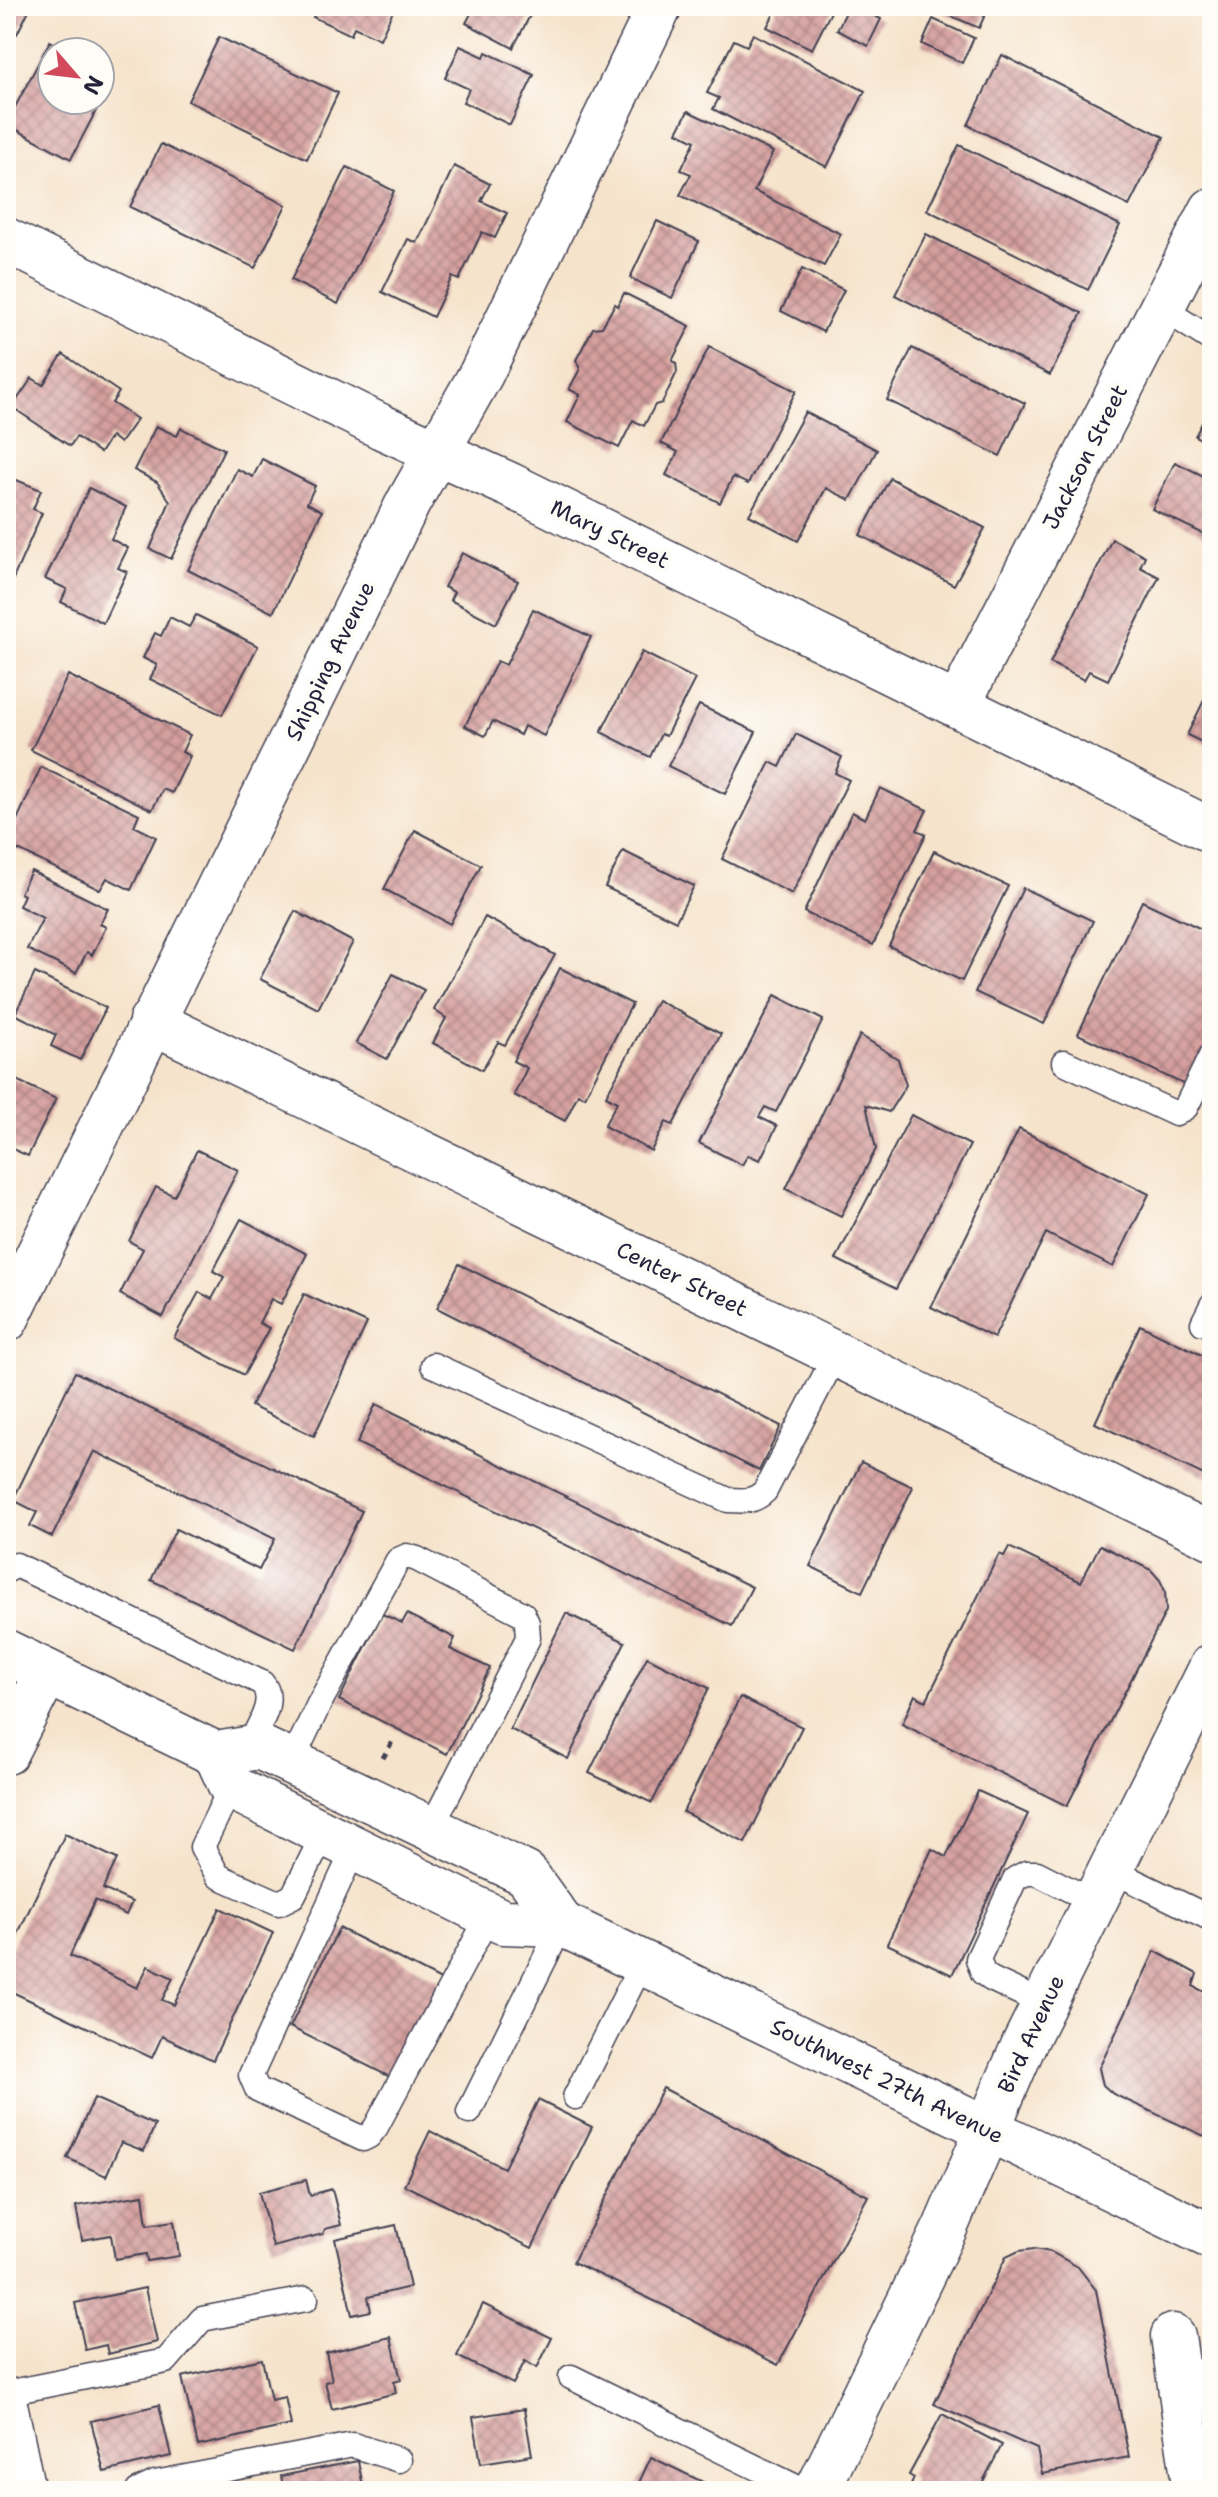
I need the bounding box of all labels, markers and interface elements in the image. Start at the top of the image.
north arrow [36,36,116,116]
text: N [76,71,110,100]
street label: Jackson Street [1036,380,1134,534]
street label: Mary Street [546,493,674,575]
street label: Shipping Avenue [279,576,381,746]
street label: Center Street [612,1235,752,1323]
street label: Bird Avenue [991,1970,1071,2098]
street label: Southwest 27th Avenue [766,2012,1008,2150]

